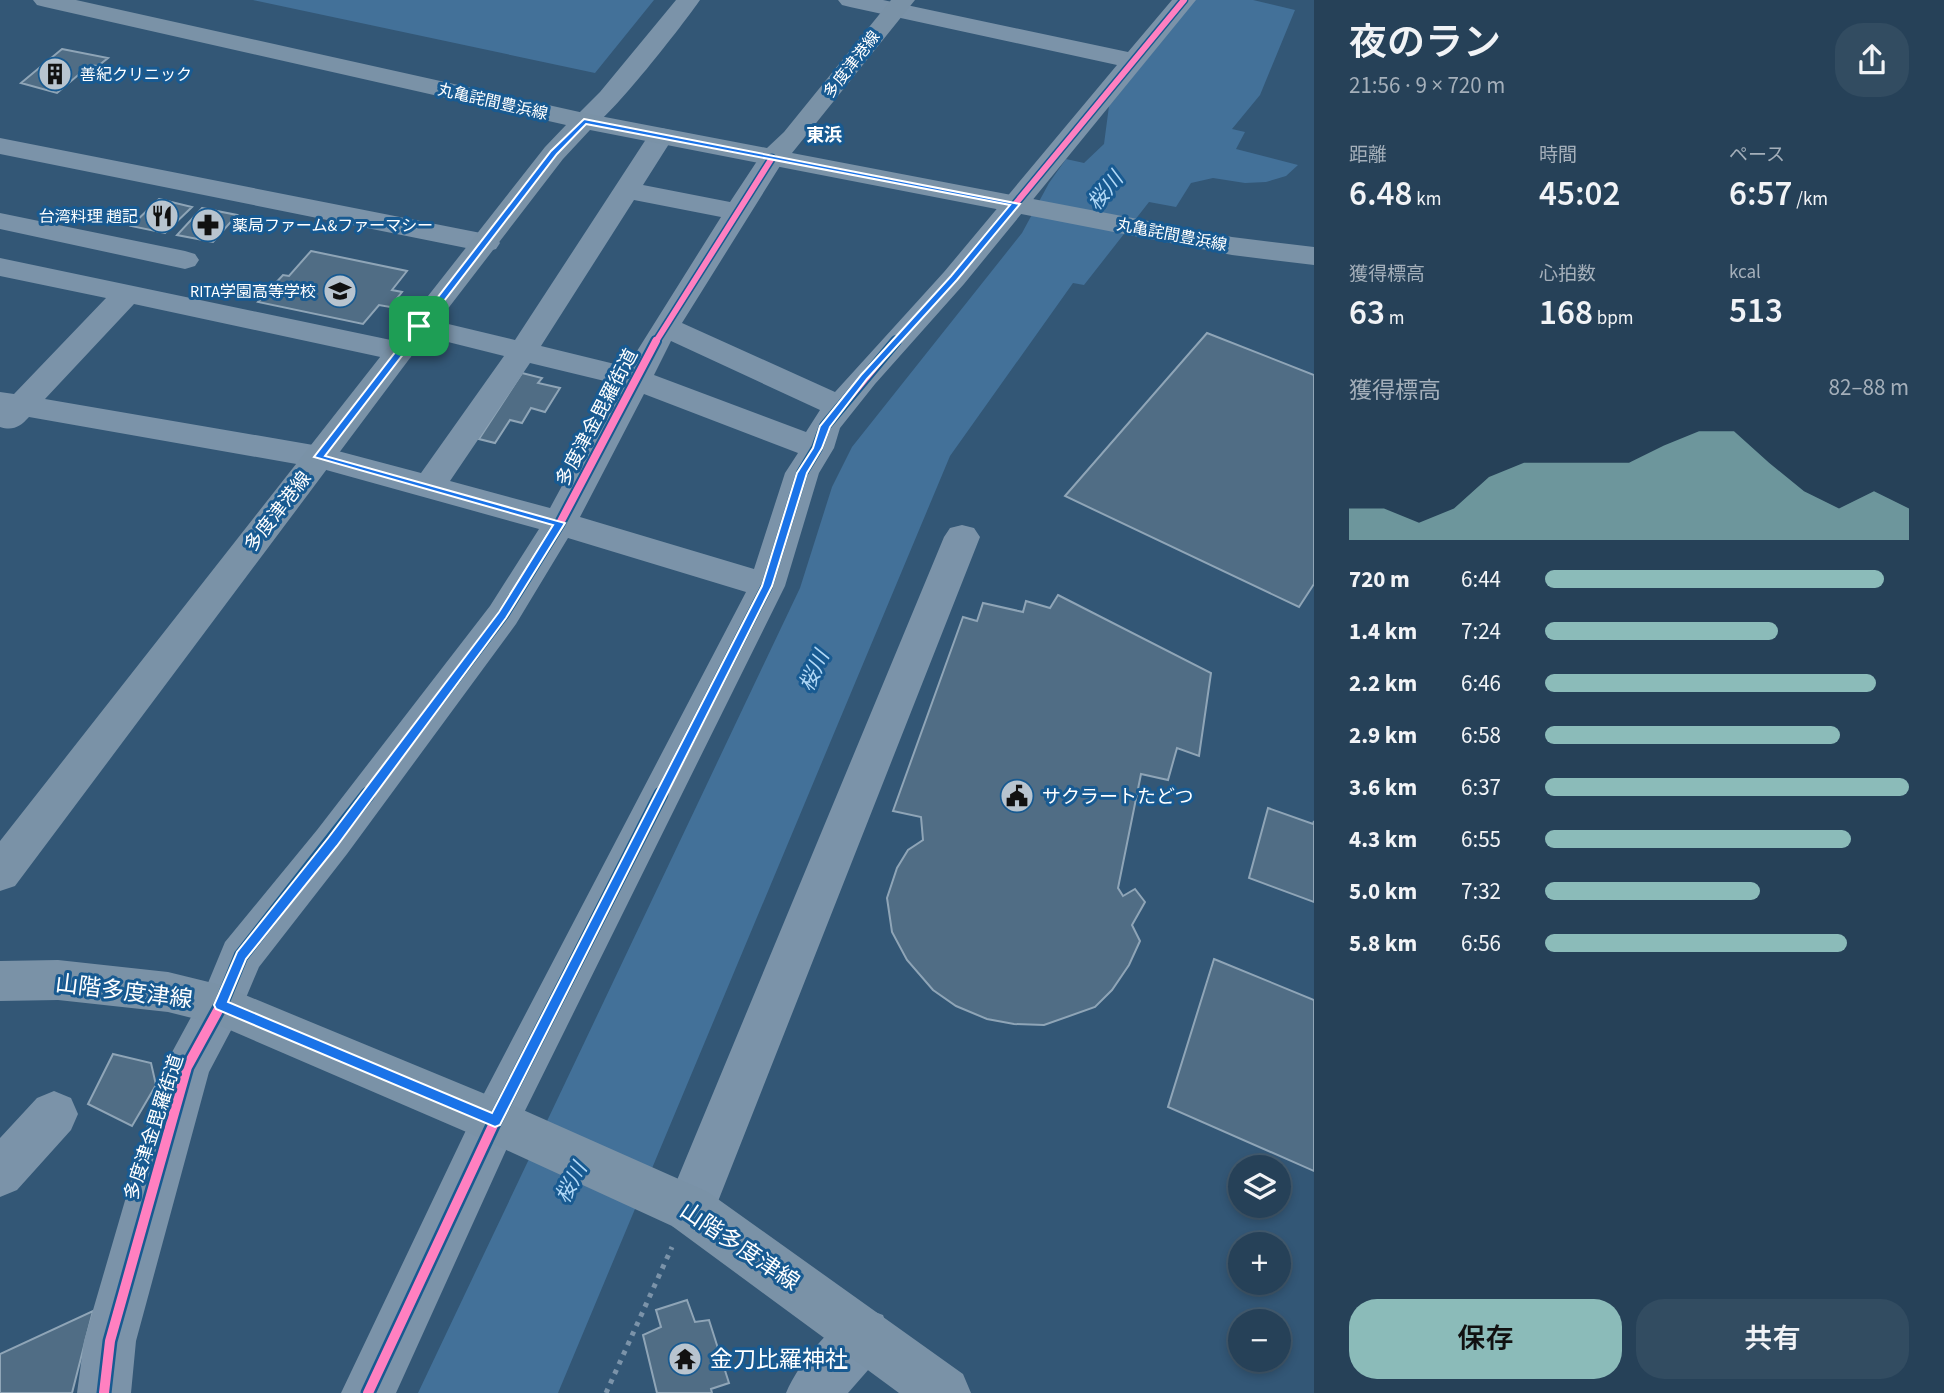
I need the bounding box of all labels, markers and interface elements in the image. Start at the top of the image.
text: 夜のラン [1349,16,1501,70]
button: share [1835,23,1909,97]
street label: 多度津港線 [818,26,885,103]
building icon: 善紀クリニック [36,55,74,93]
place label: 善紀クリニック [80,64,192,86]
text: 21:56 · 9 × 720 m [1349,69,1505,102]
street label: 丸亀詫間豊浜線 [436,79,550,125]
district label: 東浜 [806,123,842,148]
text: 距離 [1349,142,1387,169]
text: 時間 [1539,142,1577,169]
text: ペース [1729,142,1785,169]
water label: 桜川 [1080,164,1131,217]
text: 6.48 [1349,169,1413,219]
text: 45:02 [1539,169,1620,219]
text: 6:57 [1729,169,1793,219]
text: km [1413,186,1441,213]
text: /km [1793,186,1828,213]
restaurant icon: 台湾料理 趙記 [143,197,181,235]
place label: 台湾料理 趙記 [39,206,138,228]
pharmacy icon: 薬局ファーム&ファーマシー [189,206,227,244]
street label: 丸亀詫間豊浜線 [1115,213,1229,256]
place label: 薬局ファーム&ファーマシー [232,215,433,237]
text: kcal [1729,259,1761,286]
text: 獲得標高 [1349,261,1425,288]
text: 心拍数 [1539,261,1596,288]
school or university icon: RITA学園高等学校 [321,272,359,310]
place label: RITA学園高等学校 [190,281,316,303]
text: 513 [1729,286,1783,336]
text: 63 [1349,288,1385,338]
text: 168 [1539,288,1593,338]
pin [389,296,449,356]
text: m [1385,305,1404,332]
text: bpm [1593,305,1633,332]
icon: arrive [400,307,438,345]
street label: 多度津金毘羅街道 [550,344,645,491]
text: 82–88 m [1829,371,1909,404]
text: 獲得標高 [1349,374,1441,407]
street label: 多度津港線 [238,466,318,558]
text: 720 m [1349,563,1410,596]
text: 6:44 [1461,563,1501,596]
text: 1.4 km [1349,615,1417,648]
text: 7:24 [1461,615,1501,648]
water label: 桜川 [792,644,837,696]
text: 2.2 km [1349,667,1417,700]
text: 6:46 [1461,667,1501,700]
text: 2.9 km [1349,719,1417,752]
text: 6:58 [1461,719,1501,752]
text: 3.6 km [1349,771,1417,804]
text: 6:37 [1461,771,1501,804]
public building icon: サクラートたどつ [998,777,1036,815]
place label: サクラートたどつ [1042,784,1193,811]
text: 4.3 km [1349,823,1417,856]
text: 6:55 [1461,823,1501,856]
text: 5.0 km [1349,875,1417,908]
text: 7:32 [1461,875,1501,908]
text: 5.8 km [1349,927,1417,960]
text: 6:56 [1461,927,1501,960]
street label: 山階多度津線 [53,967,194,1016]
street label: 多度津金毘羅街道 [118,1051,191,1204]
map controls [1228,1155,1291,1372]
button: layers [1228,1155,1291,1218]
water label: 桜川 [548,1156,595,1209]
street label: 山階多度津線 [673,1194,806,1299]
button: + [1228,1232,1291,1295]
button: 保存 [1349,1299,1622,1379]
button: 共有 [1636,1299,1909,1379]
button: − [1228,1309,1291,1372]
temple icon: 金刀比羅神社 [666,1340,704,1378]
place label: 金刀比羅神社 [710,1343,848,1376]

